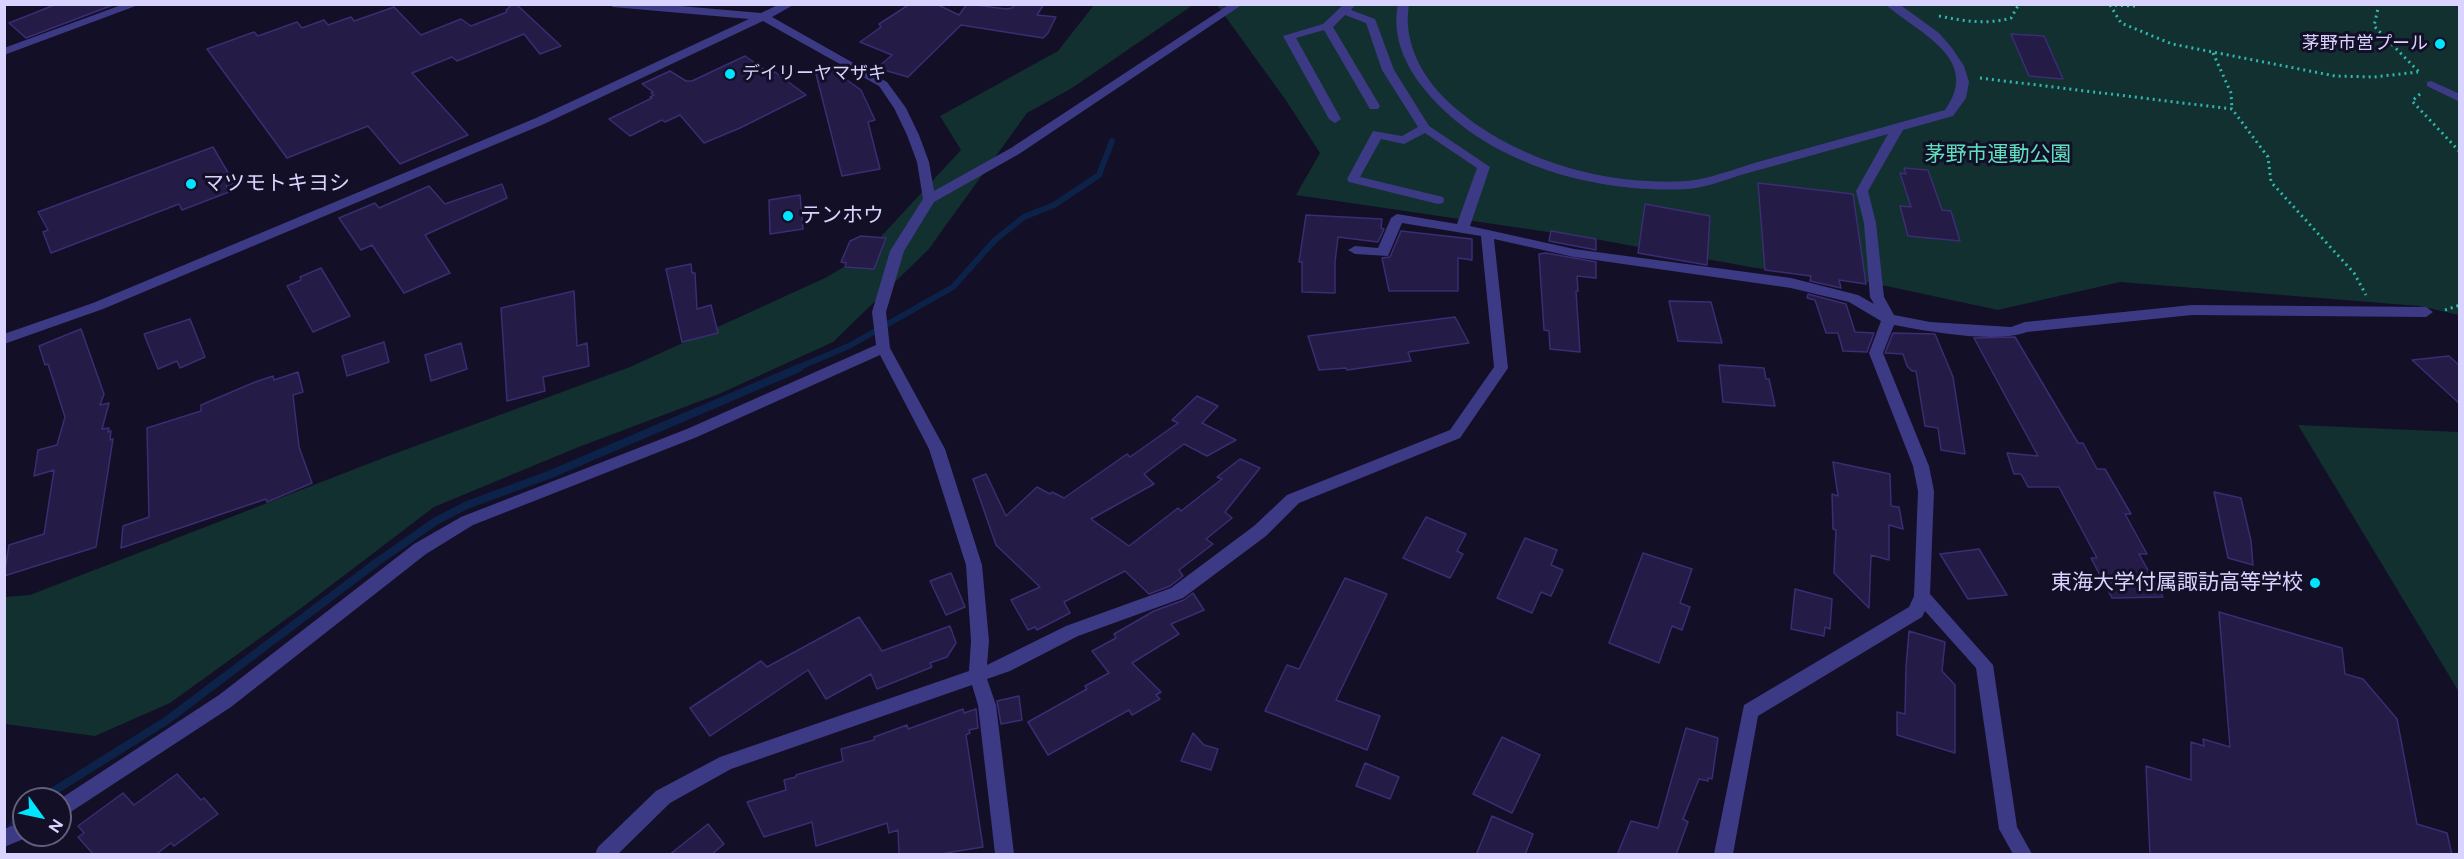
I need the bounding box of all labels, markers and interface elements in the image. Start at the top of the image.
place label: 茅野市営プール [2302,33,2428,55]
marker: 茅野市営プール [2433,37,2447,51]
place label: デイリーヤマザキ [742,63,886,85]
marker: デイリーヤマザキ [723,67,737,81]
park label: 茅野市運動公園 [1925,142,2071,168]
place label: マツモトキヨシ [203,171,350,197]
marker: マツモトキヨシ [184,177,198,191]
place label: テンホウ [800,203,884,229]
marker: テンホウ [781,209,795,223]
place label: 東海大学付属諏訪高等学校 [2051,570,2303,596]
marker: 東海大学付属諏訪高等学校 [2308,576,2322,590]
north arrow [12,787,72,847]
text: N [45,816,67,836]

